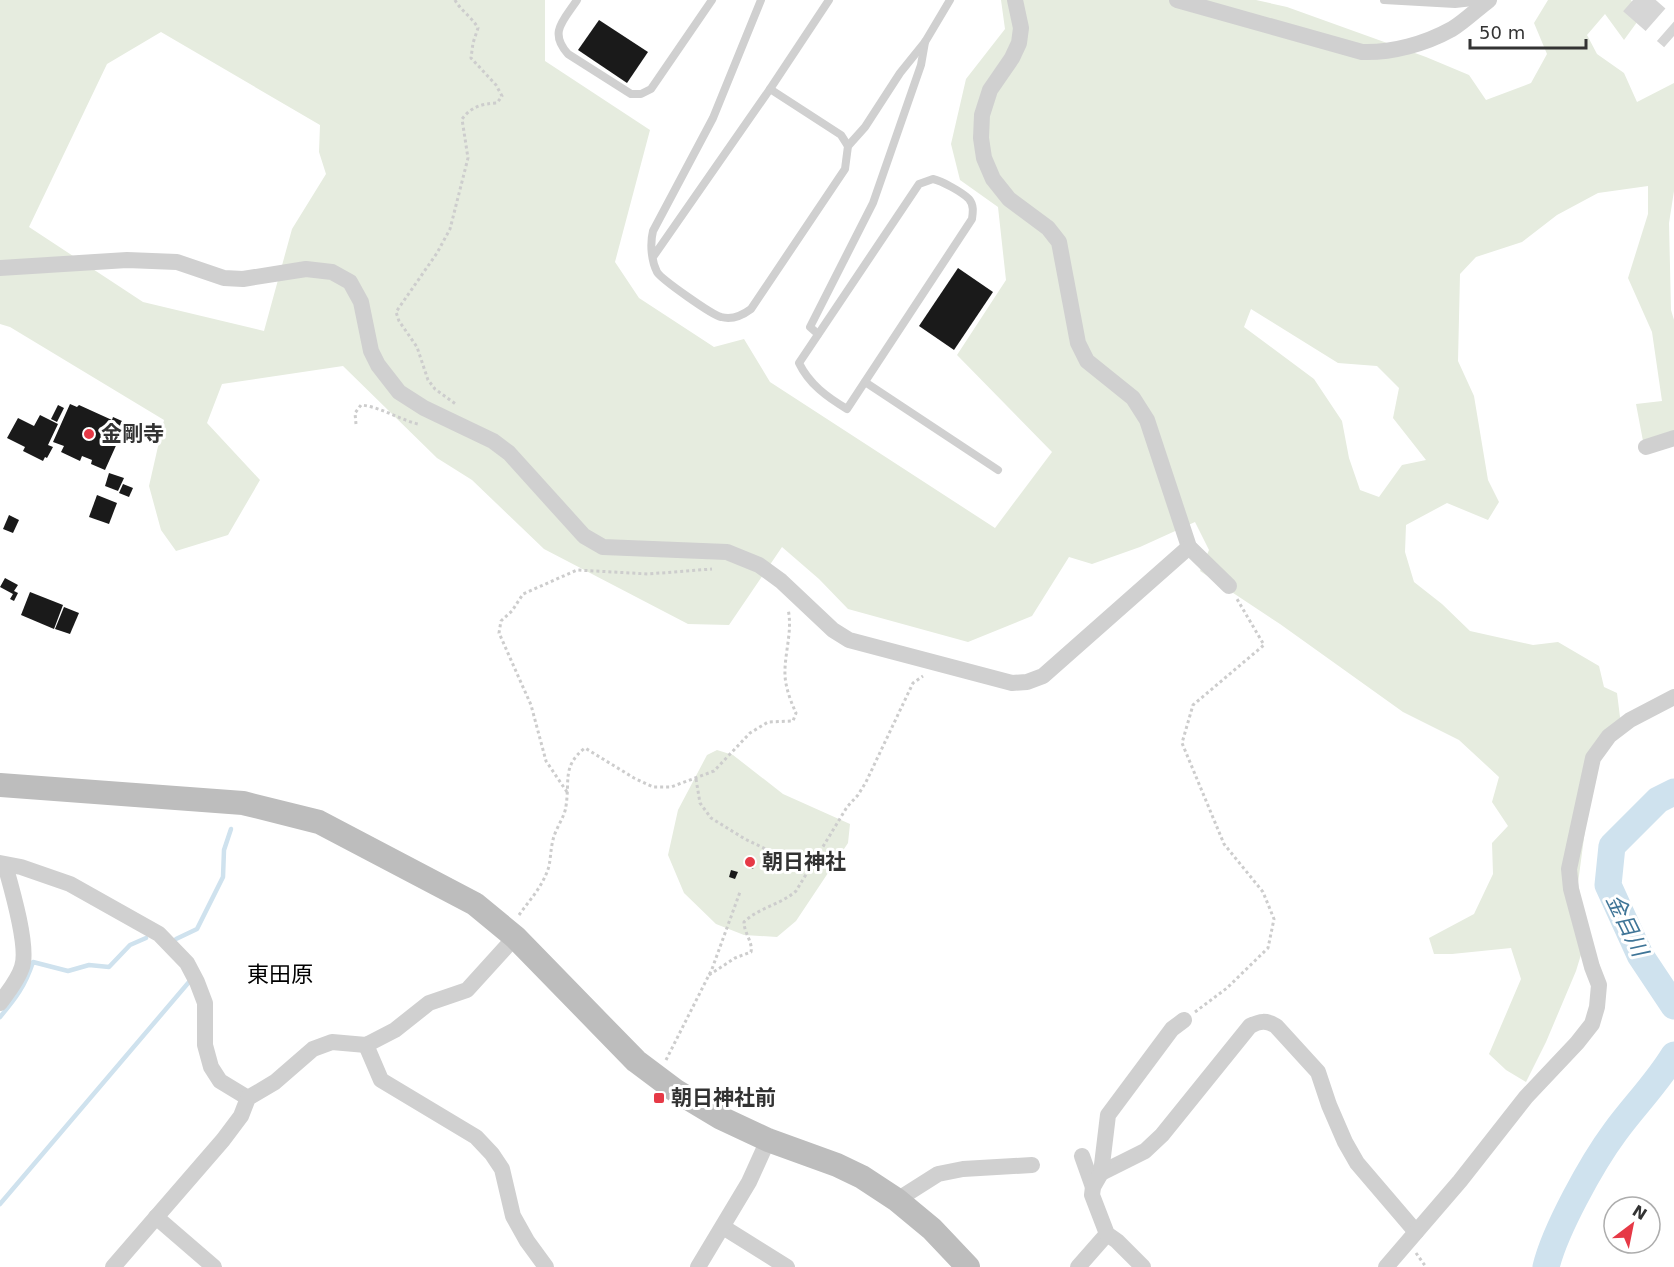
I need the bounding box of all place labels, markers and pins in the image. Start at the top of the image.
place label: 金剛寺 [101,422,164,446]
marker: 金剛寺 [82,427,96,441]
place label: 朝日神社 [762,850,846,874]
marker: 朝日神社 [743,855,757,869]
place label: 朝日神社前 [671,1086,776,1110]
marker: 朝日神社前 [652,1091,666,1105]

